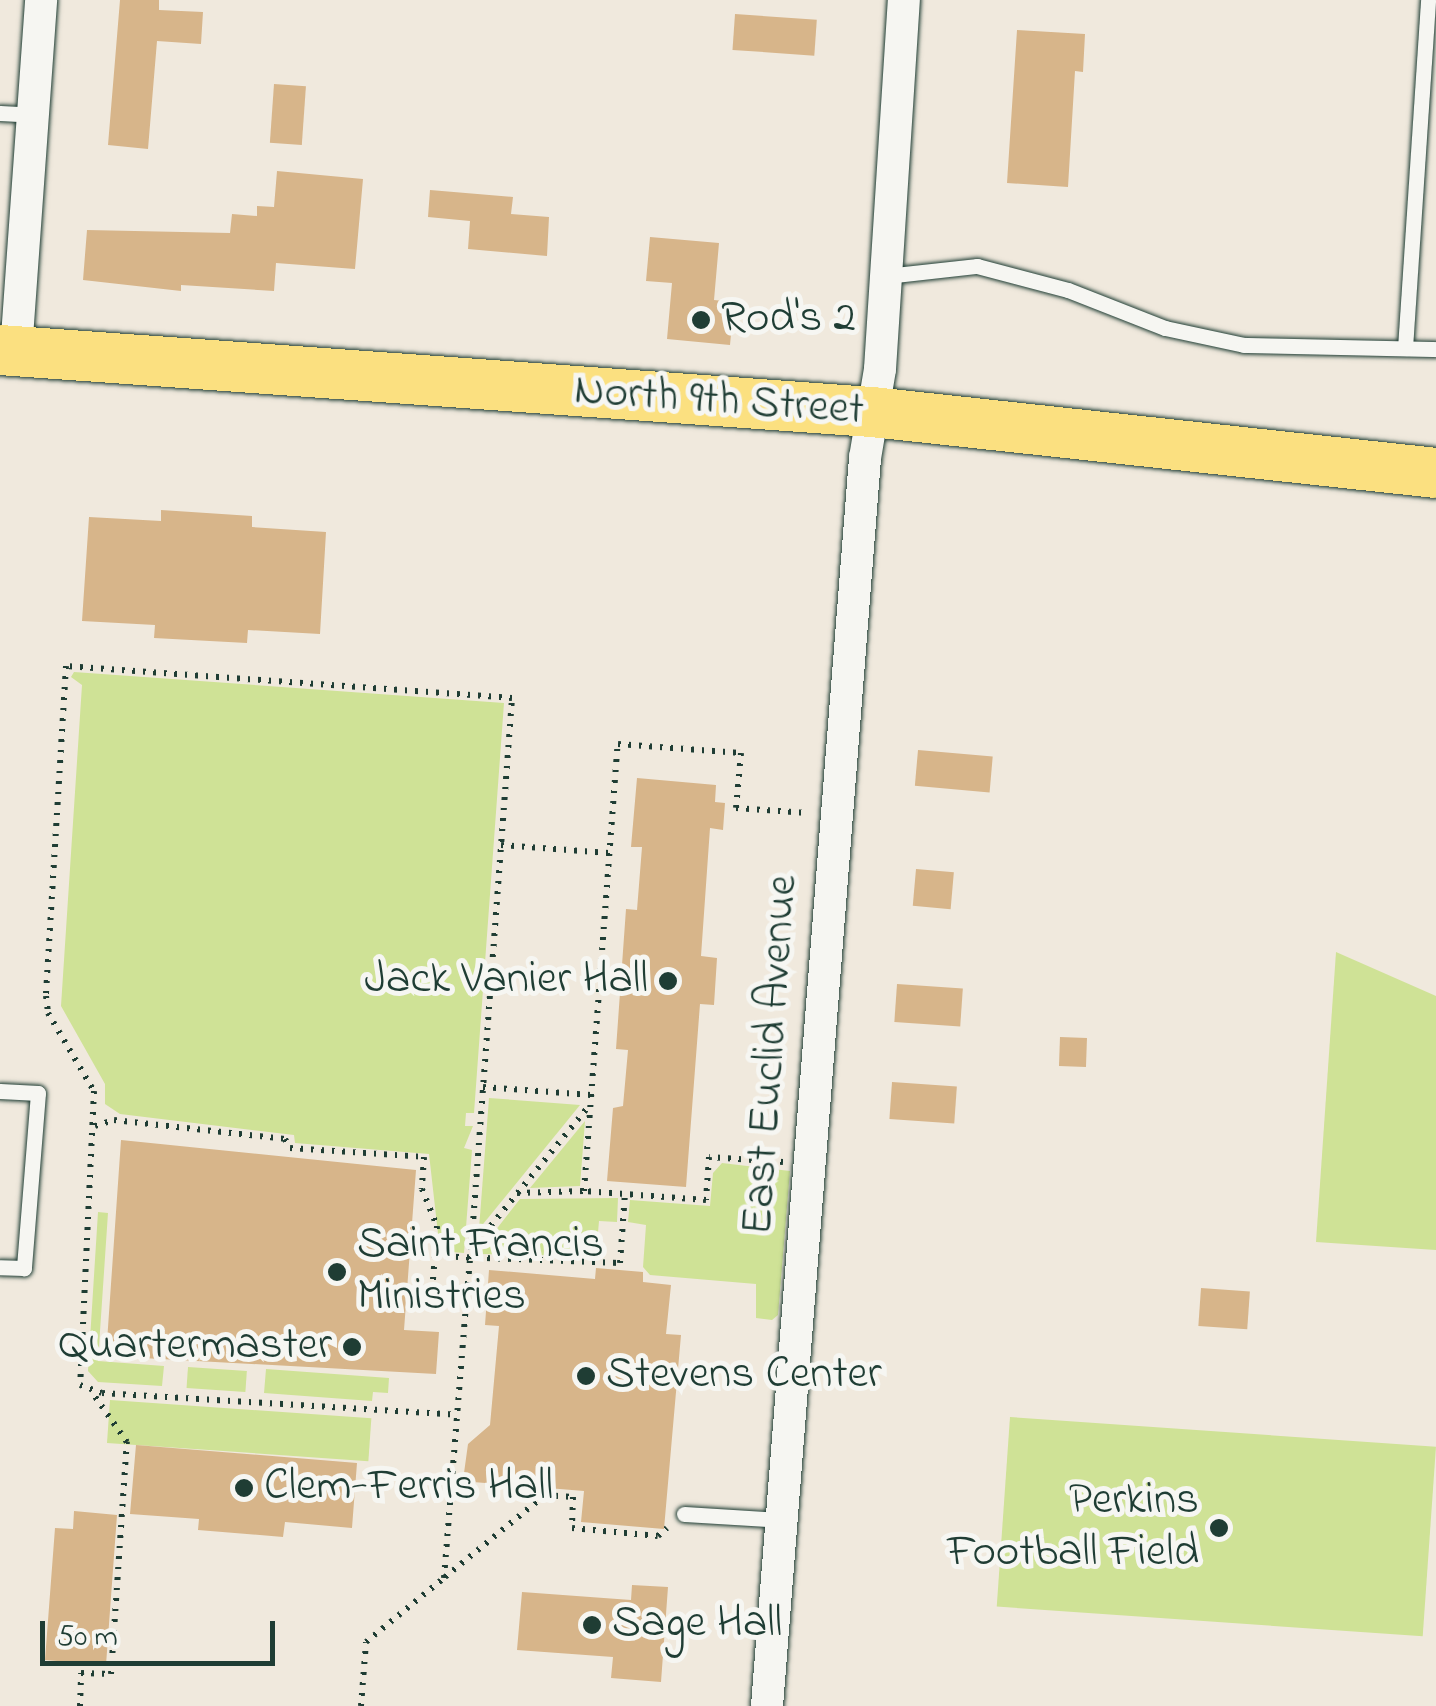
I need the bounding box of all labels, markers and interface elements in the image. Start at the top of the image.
place label: Rod's 2 [721,293,856,347]
marker: Rod's 2 [690,309,712,331]
street label: North 9th Street [572,365,866,439]
street label: East Euclid Avenue [732,873,812,1237]
place label: Jack Vanier Hall [364,954,648,1008]
marker: Jack Vanier Hall [657,970,679,992]
place label: Saint Francis Ministries [357,1219,604,1325]
marker: Saint Francis Ministries [326,1261,348,1283]
place label: Quartermaster [59,1320,332,1374]
marker: Quartermaster [341,1336,363,1358]
place label: Stevens Center [606,1349,882,1403]
marker: Stevens Center [575,1365,597,1387]
place label: Clem-Ferris Hall [264,1461,553,1515]
place label: Perkins Football Field [947,1475,1199,1581]
marker: Clem-Ferris Hall [233,1477,255,1499]
marker: Perkins Football Field [1208,1517,1230,1539]
place label: Sage Hall [612,1598,782,1652]
scale bar [45,1601,280,1663]
marker: Sage Hall [581,1614,603,1636]
text: 50 m [57,1616,118,1660]

